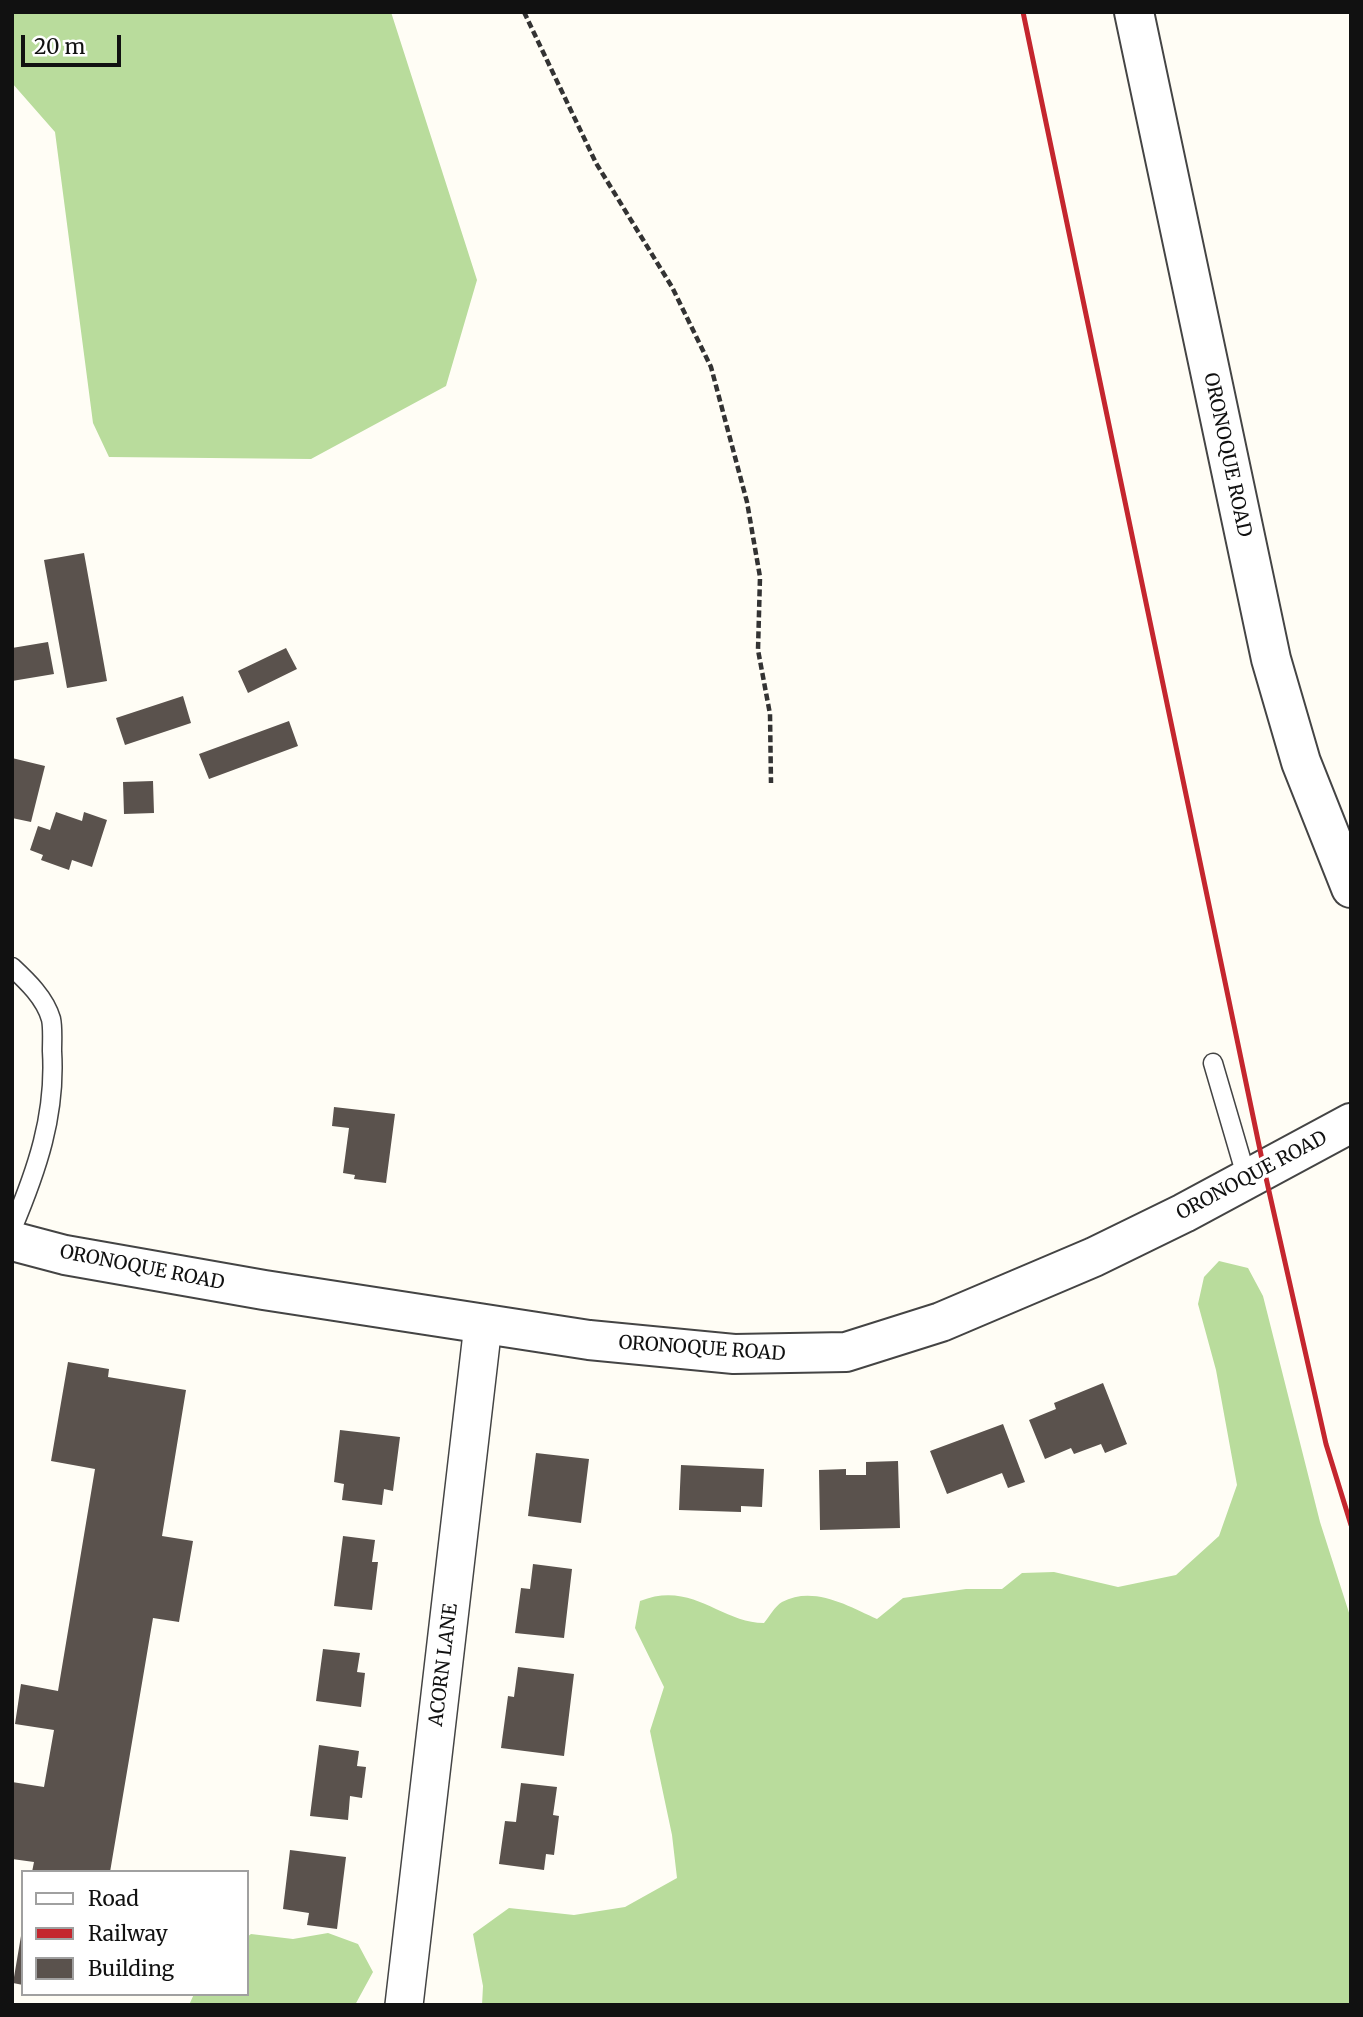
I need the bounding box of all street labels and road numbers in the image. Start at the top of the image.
street label: ORONOQUE ROAD [1198,371,1256,539]
street label: ORONOQUE ROAD [1173,1127,1331,1225]
street label: ORONOQUE ROAD [58,1241,226,1295]
street label: ORONOQUE ROAD [618,1332,786,1366]
street label: ACORN LANE [425,1602,463,1728]

